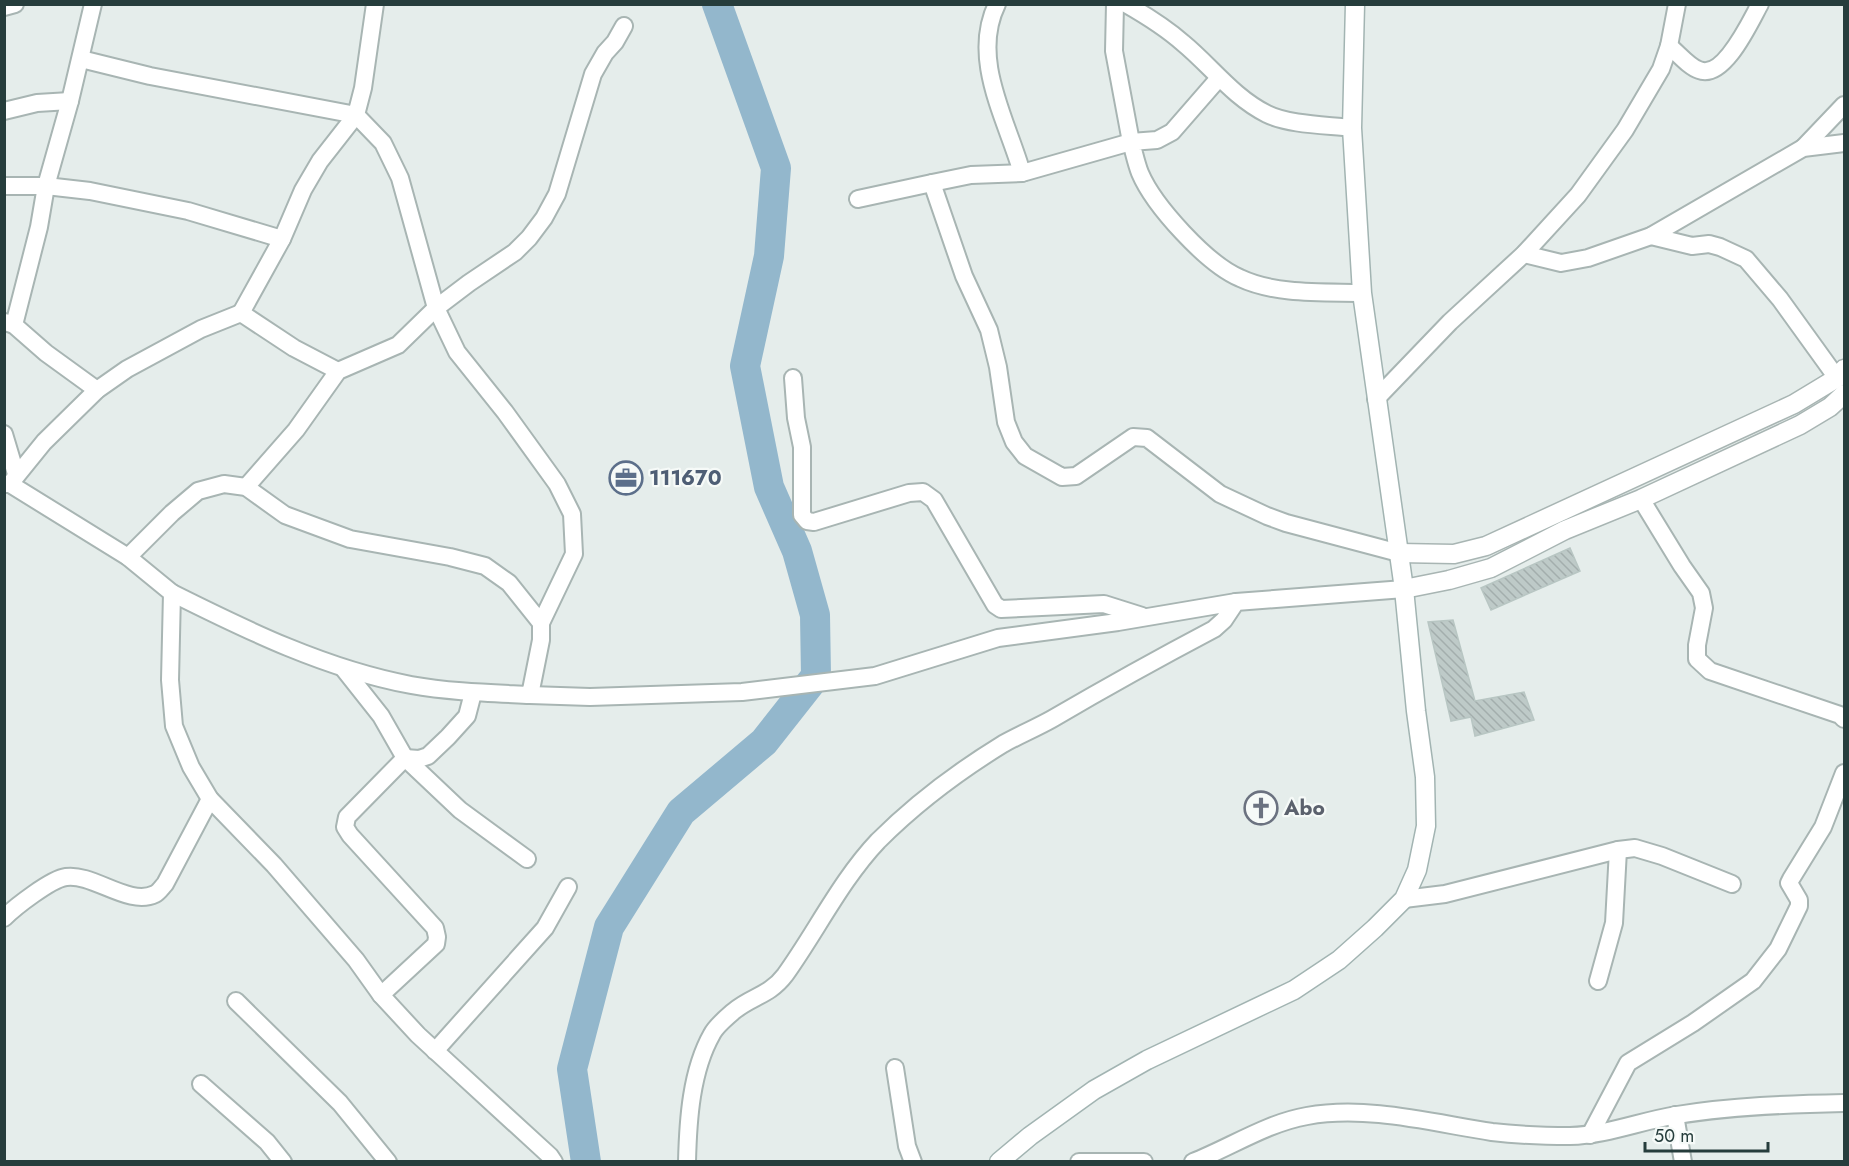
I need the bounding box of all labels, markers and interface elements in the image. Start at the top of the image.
office icon: 111670 [608,460,644,496]
place label: 111670 [649,463,722,493]
church icon: Abo [1243,790,1279,826]
place label: Abo [1283,793,1325,823]
scale bar [1645,1115,1768,1153]
text: 50 m [1654,1123,1694,1149]

